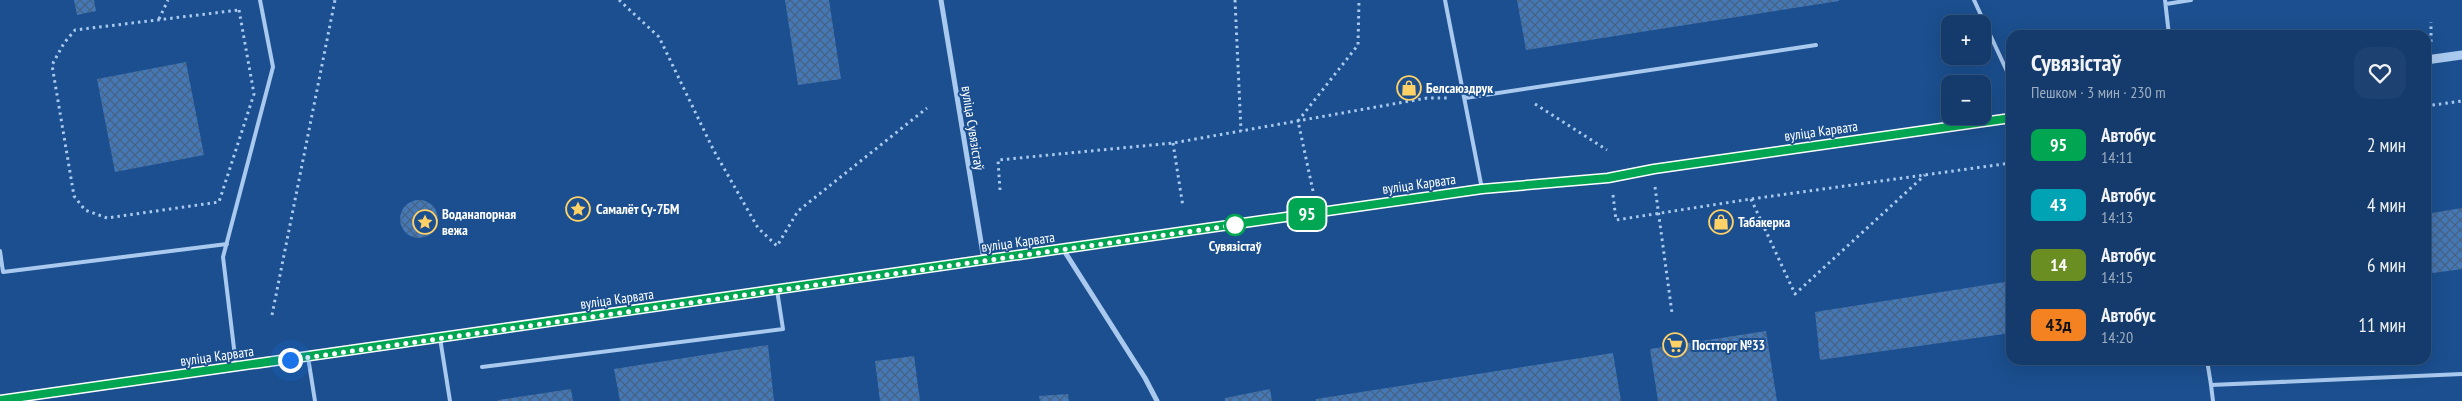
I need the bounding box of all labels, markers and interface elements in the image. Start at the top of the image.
map controls [1941,15,1991,125]
button: + [1941,15,1991,65]
text: Сувязістаў [2031,47,2121,78]
button: heart [2354,47,2406,99]
shop icon: Белсаюздрук [1396,75,1422,101]
button: − [1941,75,1991,125]
place label: Белсаюздрук [1426,79,1493,97]
text: Пешком · 3 мин · 230 m [2031,82,2166,102]
street label: вуліца Сувязістаў [957,85,989,172]
street label: вуліца Карвата [1783,117,1859,145]
text: Автобус [2101,123,2156,147]
text: 95 [2050,133,2067,156]
text: 2 мин [2367,133,2406,157]
text: 14:11 [2101,147,2133,167]
street label: вуліца Карвата [1381,170,1457,198]
text: Автобус [2101,183,2156,207]
text: 43 [2050,193,2067,216]
text: 4 мин [2367,193,2406,217]
place icon: Самалёт Су-7БМ [565,196,591,222]
line badge: 95 [1284,198,1330,230]
place label: Самалёт Су-7БМ [596,200,679,218]
text: 95 [1298,202,1316,225]
place label: Воданапорная вежа [442,205,516,239]
text: 14:13 [2101,207,2133,227]
place icon: Воданапорная вежа [412,209,438,235]
shop icon: Табакерка [1708,209,1734,235]
place label: Табакерка [1738,213,1791,231]
marker: Сувязістаў [1224,214,1246,236]
street label: вуліца Карвата [980,228,1056,256]
place label: Сувязістаў [1209,237,1262,255]
text: Автобус [2101,243,2156,267]
text: 14 [2050,253,2067,276]
text: 6 мин [2367,253,2406,277]
text: 14:15 [2101,267,2133,287]
street label: вуліца Карвата [579,285,655,313]
text: Автобус [2101,303,2156,327]
text: 43д [2046,313,2071,336]
text: 11 мин [2358,313,2406,337]
text: 14:20 [2101,327,2133,347]
supermarket icon: Постторг №33 [1662,332,1688,358]
place label: Постторг №33 [1692,336,1765,354]
street label: вуліца Карвата [179,342,255,370]
your location [278,348,303,373]

